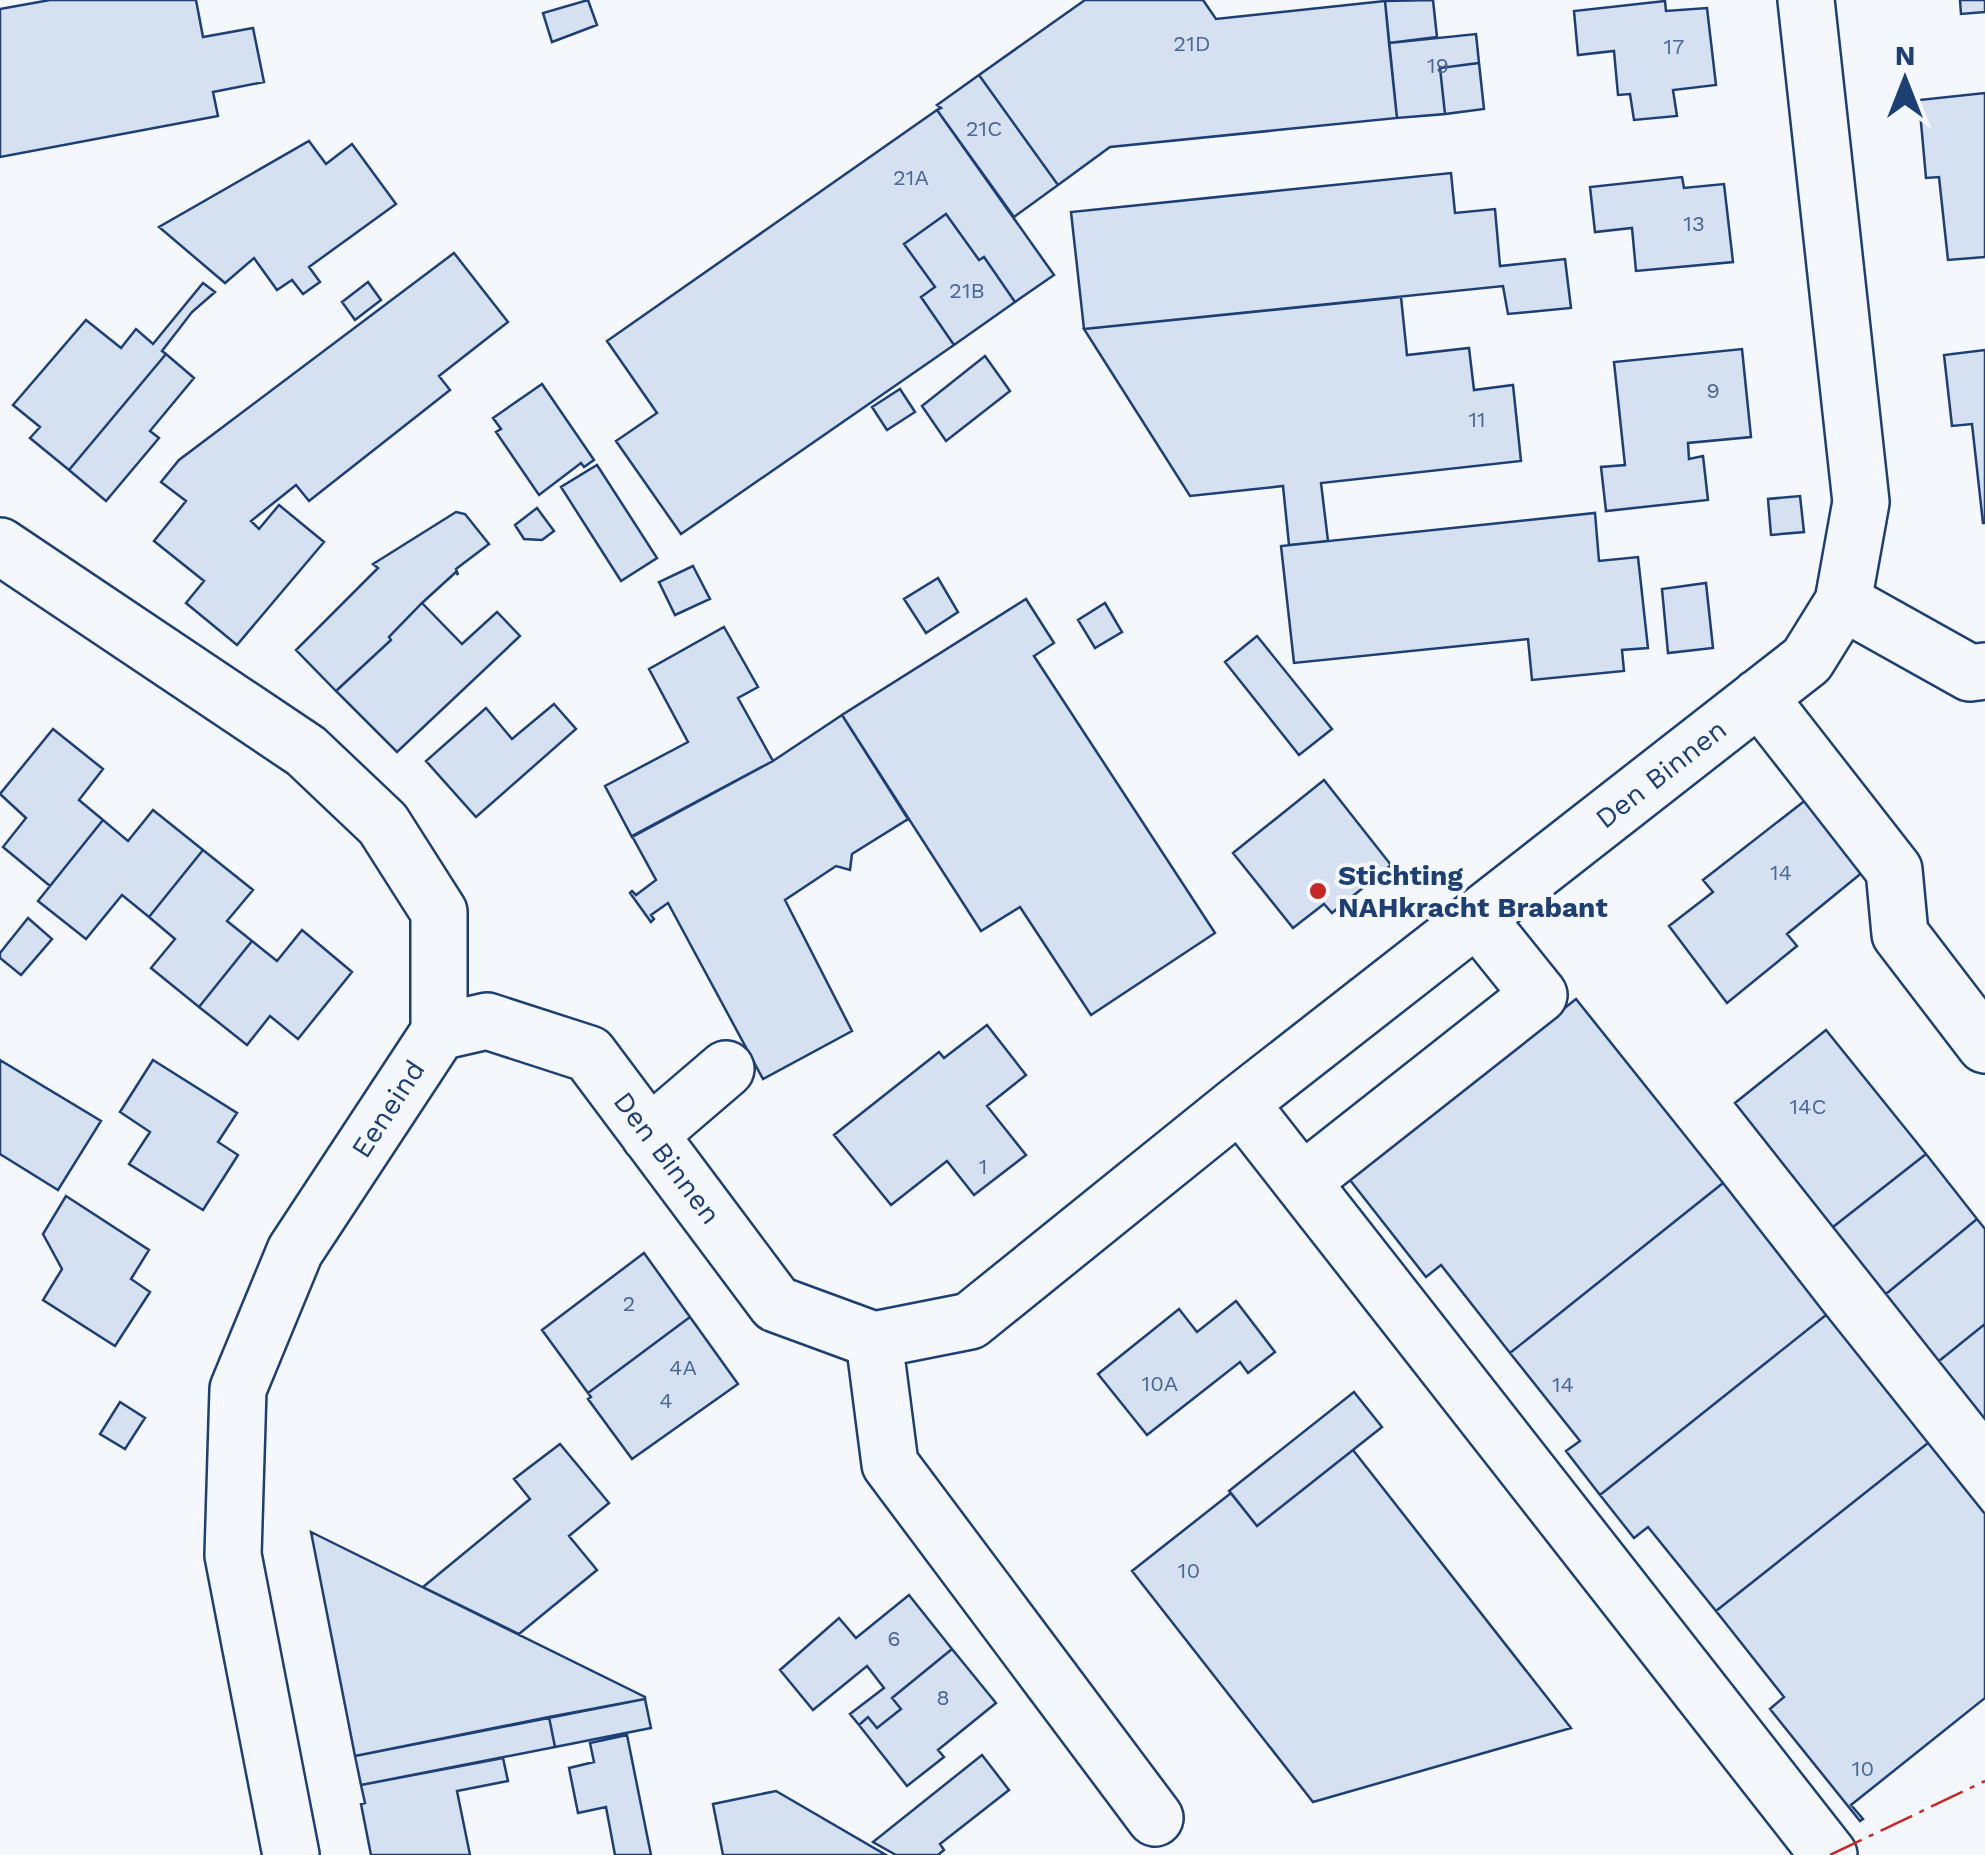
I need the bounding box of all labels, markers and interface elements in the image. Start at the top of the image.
north arrow [1855,30,1955,130]
house number: 21D [1173,31,1211,56]
house number: 17 [1664,34,1684,59]
text: N [1895,39,1915,72]
house number: 19 [1427,53,1449,78]
house number: 21C [966,116,1002,141]
house number: 21A [893,165,929,190]
house number: 13 [1683,211,1705,236]
house number: 21B [949,278,985,303]
house number: 9 [1706,378,1720,403]
house number: 11 [1468,407,1486,432]
street label: Den Binnen [1589,713,1733,835]
place label: Stichting NAHkracht Brabant [1338,859,1608,924]
house number: 14 [1770,860,1792,885]
marker: Stichting NAHkracht Brabant [1307,880,1329,902]
street label: Eeneind [344,1054,432,1164]
street label: Den Binnen [607,1085,727,1231]
house number: 14C [1789,1094,1827,1119]
house number: 1 [979,1154,987,1179]
house number: 2 [623,1291,635,1316]
house number: 4A [669,1355,697,1380]
house number: 10A [1142,1371,1178,1396]
house number: 14 [1552,1372,1574,1397]
house number: 4 [659,1388,673,1413]
house number: 10 [1178,1558,1200,1583]
house number: 6 [887,1626,901,1651]
house number: 8 [936,1685,950,1710]
house number: 10 [1852,1756,1874,1781]

